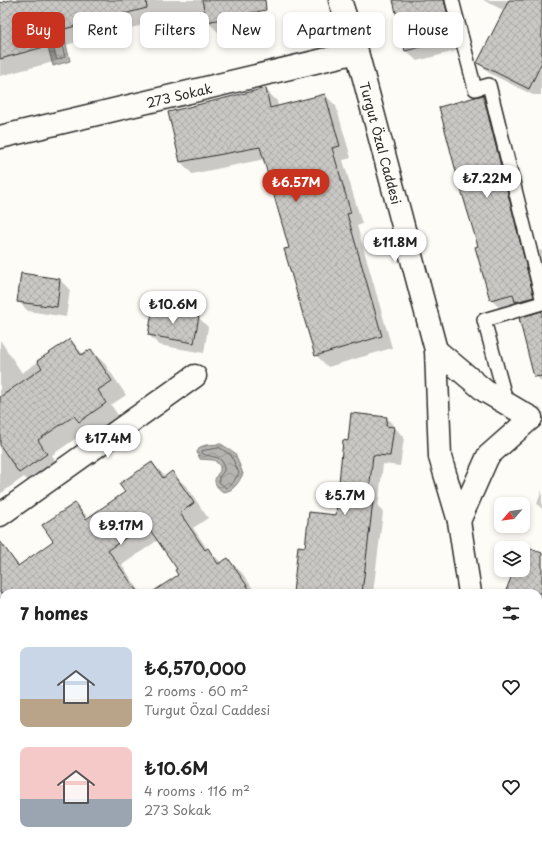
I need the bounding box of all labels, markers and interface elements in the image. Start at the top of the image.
chip: Buy [12,12,65,48]
chip: Rent [73,12,132,48]
chip: Filters [140,12,209,48]
chip: New [217,12,275,48]
chip: Apartment [283,12,385,48]
chip: House [393,12,463,48]
street label: 273 Sokak [144,78,214,112]
street label: Turgut Özal Caddesi [355,80,407,206]
pin: ₺7.22M [454,165,520,199]
text: ₺7.22M [462,168,512,187]
pin: ₺6.57M [263,169,329,203]
text: ₺6.57M [271,172,321,191]
pin: ₺11.8M [362,229,428,263]
text: ₺11.8M [373,232,417,251]
pin: ₺10.6M [140,291,206,325]
text: ₺10.6M [148,294,198,313]
pin: ₺17.4M [75,425,141,459]
text: ₺17.4M [85,428,131,447]
pin: ₺5.7M [317,482,373,516]
text: ₺5.7M [325,485,365,504]
north arrow [494,497,530,533]
map controls [494,497,530,577]
pin: ₺9.17M [88,512,154,546]
text: ₺9.17M [99,515,143,534]
button: layers [494,541,530,577]
text: 7 homes [20,600,88,626]
icon: filters [500,602,522,624]
text: ₺6,570,000 [144,655,246,681]
icon: home [52,663,100,711]
icon: heart [500,676,522,698]
text: 2 rooms · 60 m² [144,681,249,700]
text: Turgut Özal Caddesi [144,700,270,719]
text: ₺10.6M [144,755,208,781]
icon: home [52,763,100,811]
icon: heart [500,776,522,798]
text: 4 rooms · 116 m² [144,781,250,800]
text: 273 Sokak [144,800,211,819]

